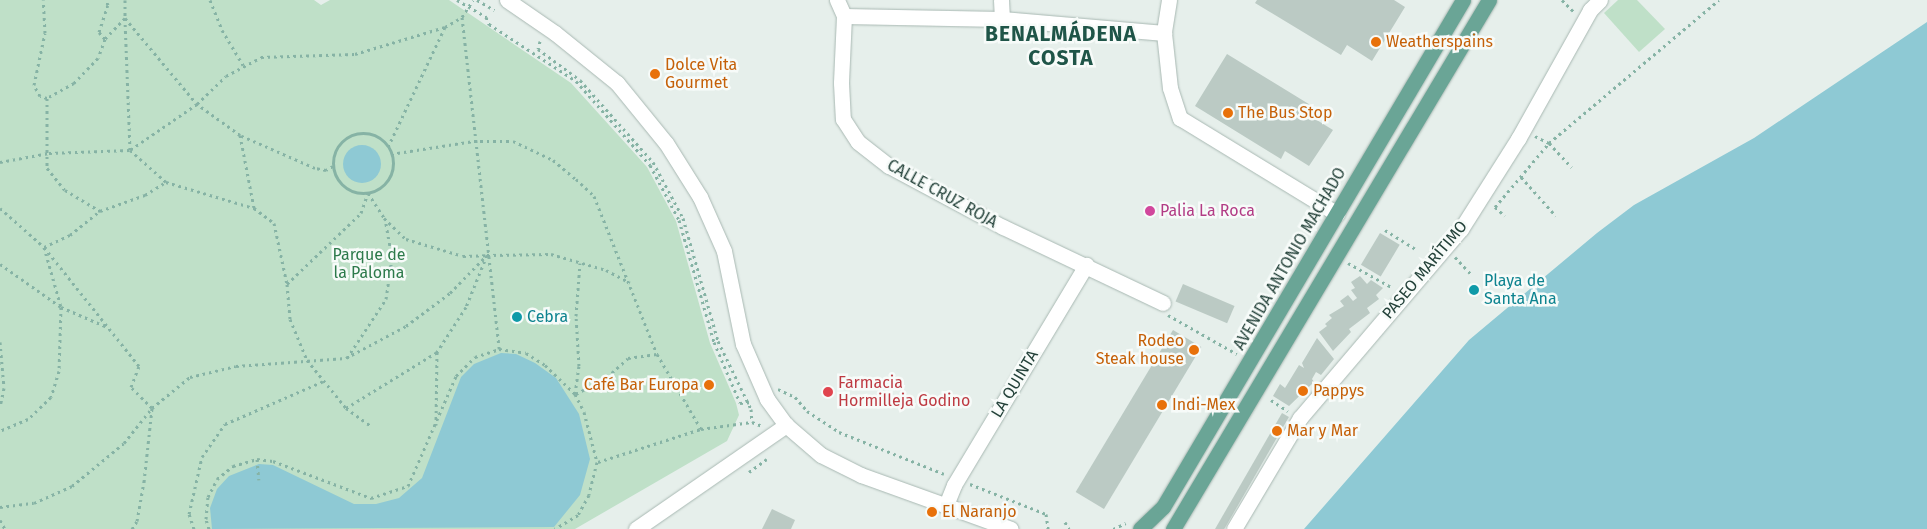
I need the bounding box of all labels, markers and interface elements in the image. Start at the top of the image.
district label: BENALMÁDENA COSTA [984,21,1138,71]
place label: Weatherspains [1386,32,1493,52]
marker: Weatherspains [1370,36,1382,48]
place label: Dolce Vita Gourmet [665,55,737,93]
marker: Dolce Vita Gourmet [649,68,661,80]
place label: The Bus Stop [1238,103,1332,123]
marker: The Bus Stop [1222,107,1234,119]
street label: CALLE CRUZ ROJA [884,156,1000,232]
street label: AVENIDA ANTONIO MACHADO [1230,164,1350,354]
place label: Palia La Roca [1160,201,1255,221]
marker: Palia La Roca [1144,205,1156,217]
street label: PASEO MARÍTIMO [1378,217,1472,323]
park label: Parque de la Paloma [333,245,405,283]
place label: Playa de Santa Ana [1484,271,1557,309]
marker: Playa de Santa Ana [1468,284,1480,296]
place label: Cebra [527,307,568,327]
marker: Cebra [511,311,523,323]
place label: Rodeo Steak house [1096,331,1184,369]
marker: Rodeo Steak house [1188,344,1200,356]
street label: LA QUINTA [987,347,1043,421]
place label: Farmacia Hormilleja Godino [838,373,970,411]
place label: Café Bar Europa [584,375,699,395]
marker: Café Bar Europa [703,379,715,391]
place label: Pappys [1313,381,1364,401]
marker: Pappys [1297,385,1309,397]
marker: Farmacia Hormilleja Godino [822,386,834,398]
place label: Indi-Mex [1172,395,1235,415]
marker: Indi-Mex [1156,399,1168,411]
place label: Mar y Mar [1287,421,1358,441]
marker: Mar y Mar [1271,425,1283,437]
place label: El Naranjo [942,502,1017,522]
marker: El Naranjo [926,506,938,518]

